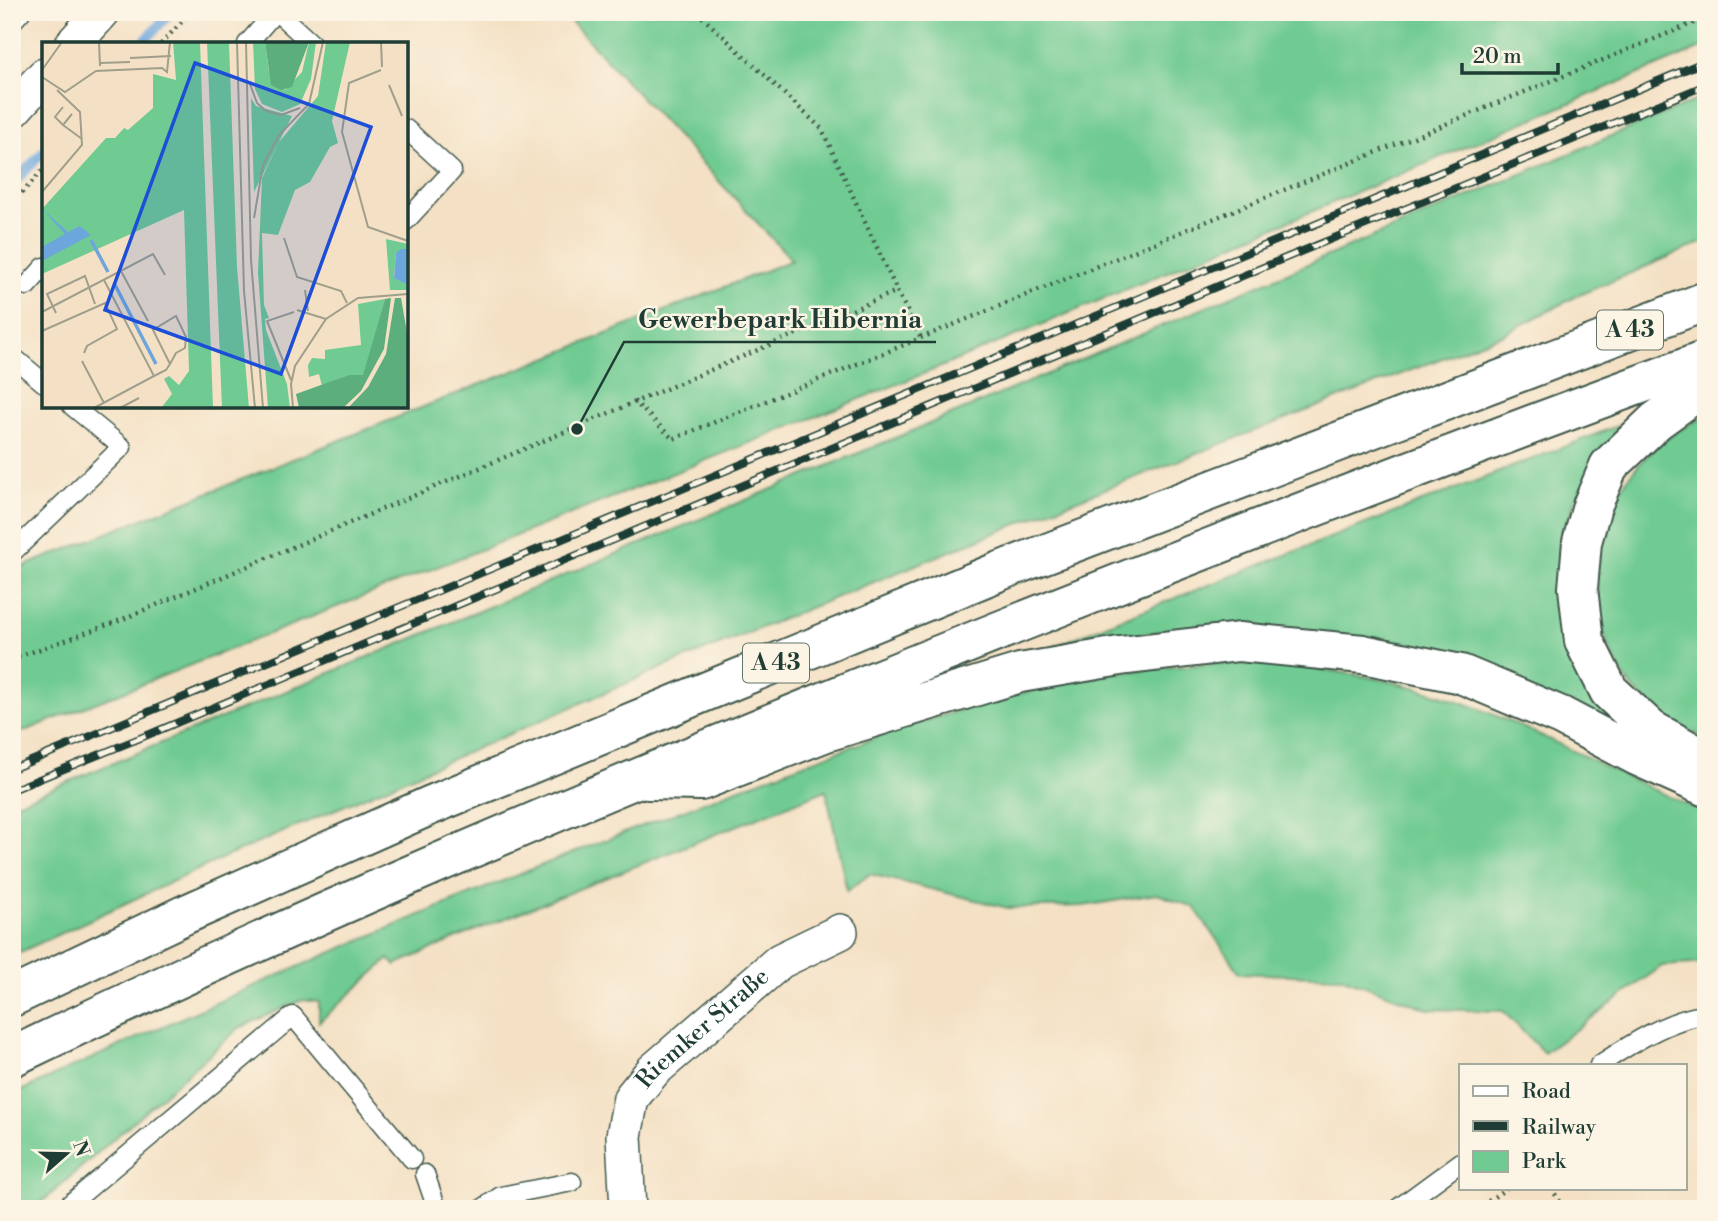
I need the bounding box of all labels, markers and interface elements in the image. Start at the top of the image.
scale bar [1462,32,1559,76]
inset map [42,42,408,408]
text: 20 m [1473,44,1522,70]
callout: Gewerbepark Hibernia [624,295,936,342]
text: Gewerbepark Hibernia [638,304,923,336]
road number: A 43 [1597,310,1663,350]
road number: A 43 [743,643,809,682]
street label: Riemker Straße [630,962,776,1095]
legend [1459,1064,1686,1190]
text: Road [1522,1079,1571,1105]
text: Railway [1522,1115,1597,1141]
north arrow [32,1120,102,1190]
text: N [67,1137,95,1160]
text: Park [1522,1149,1567,1175]

